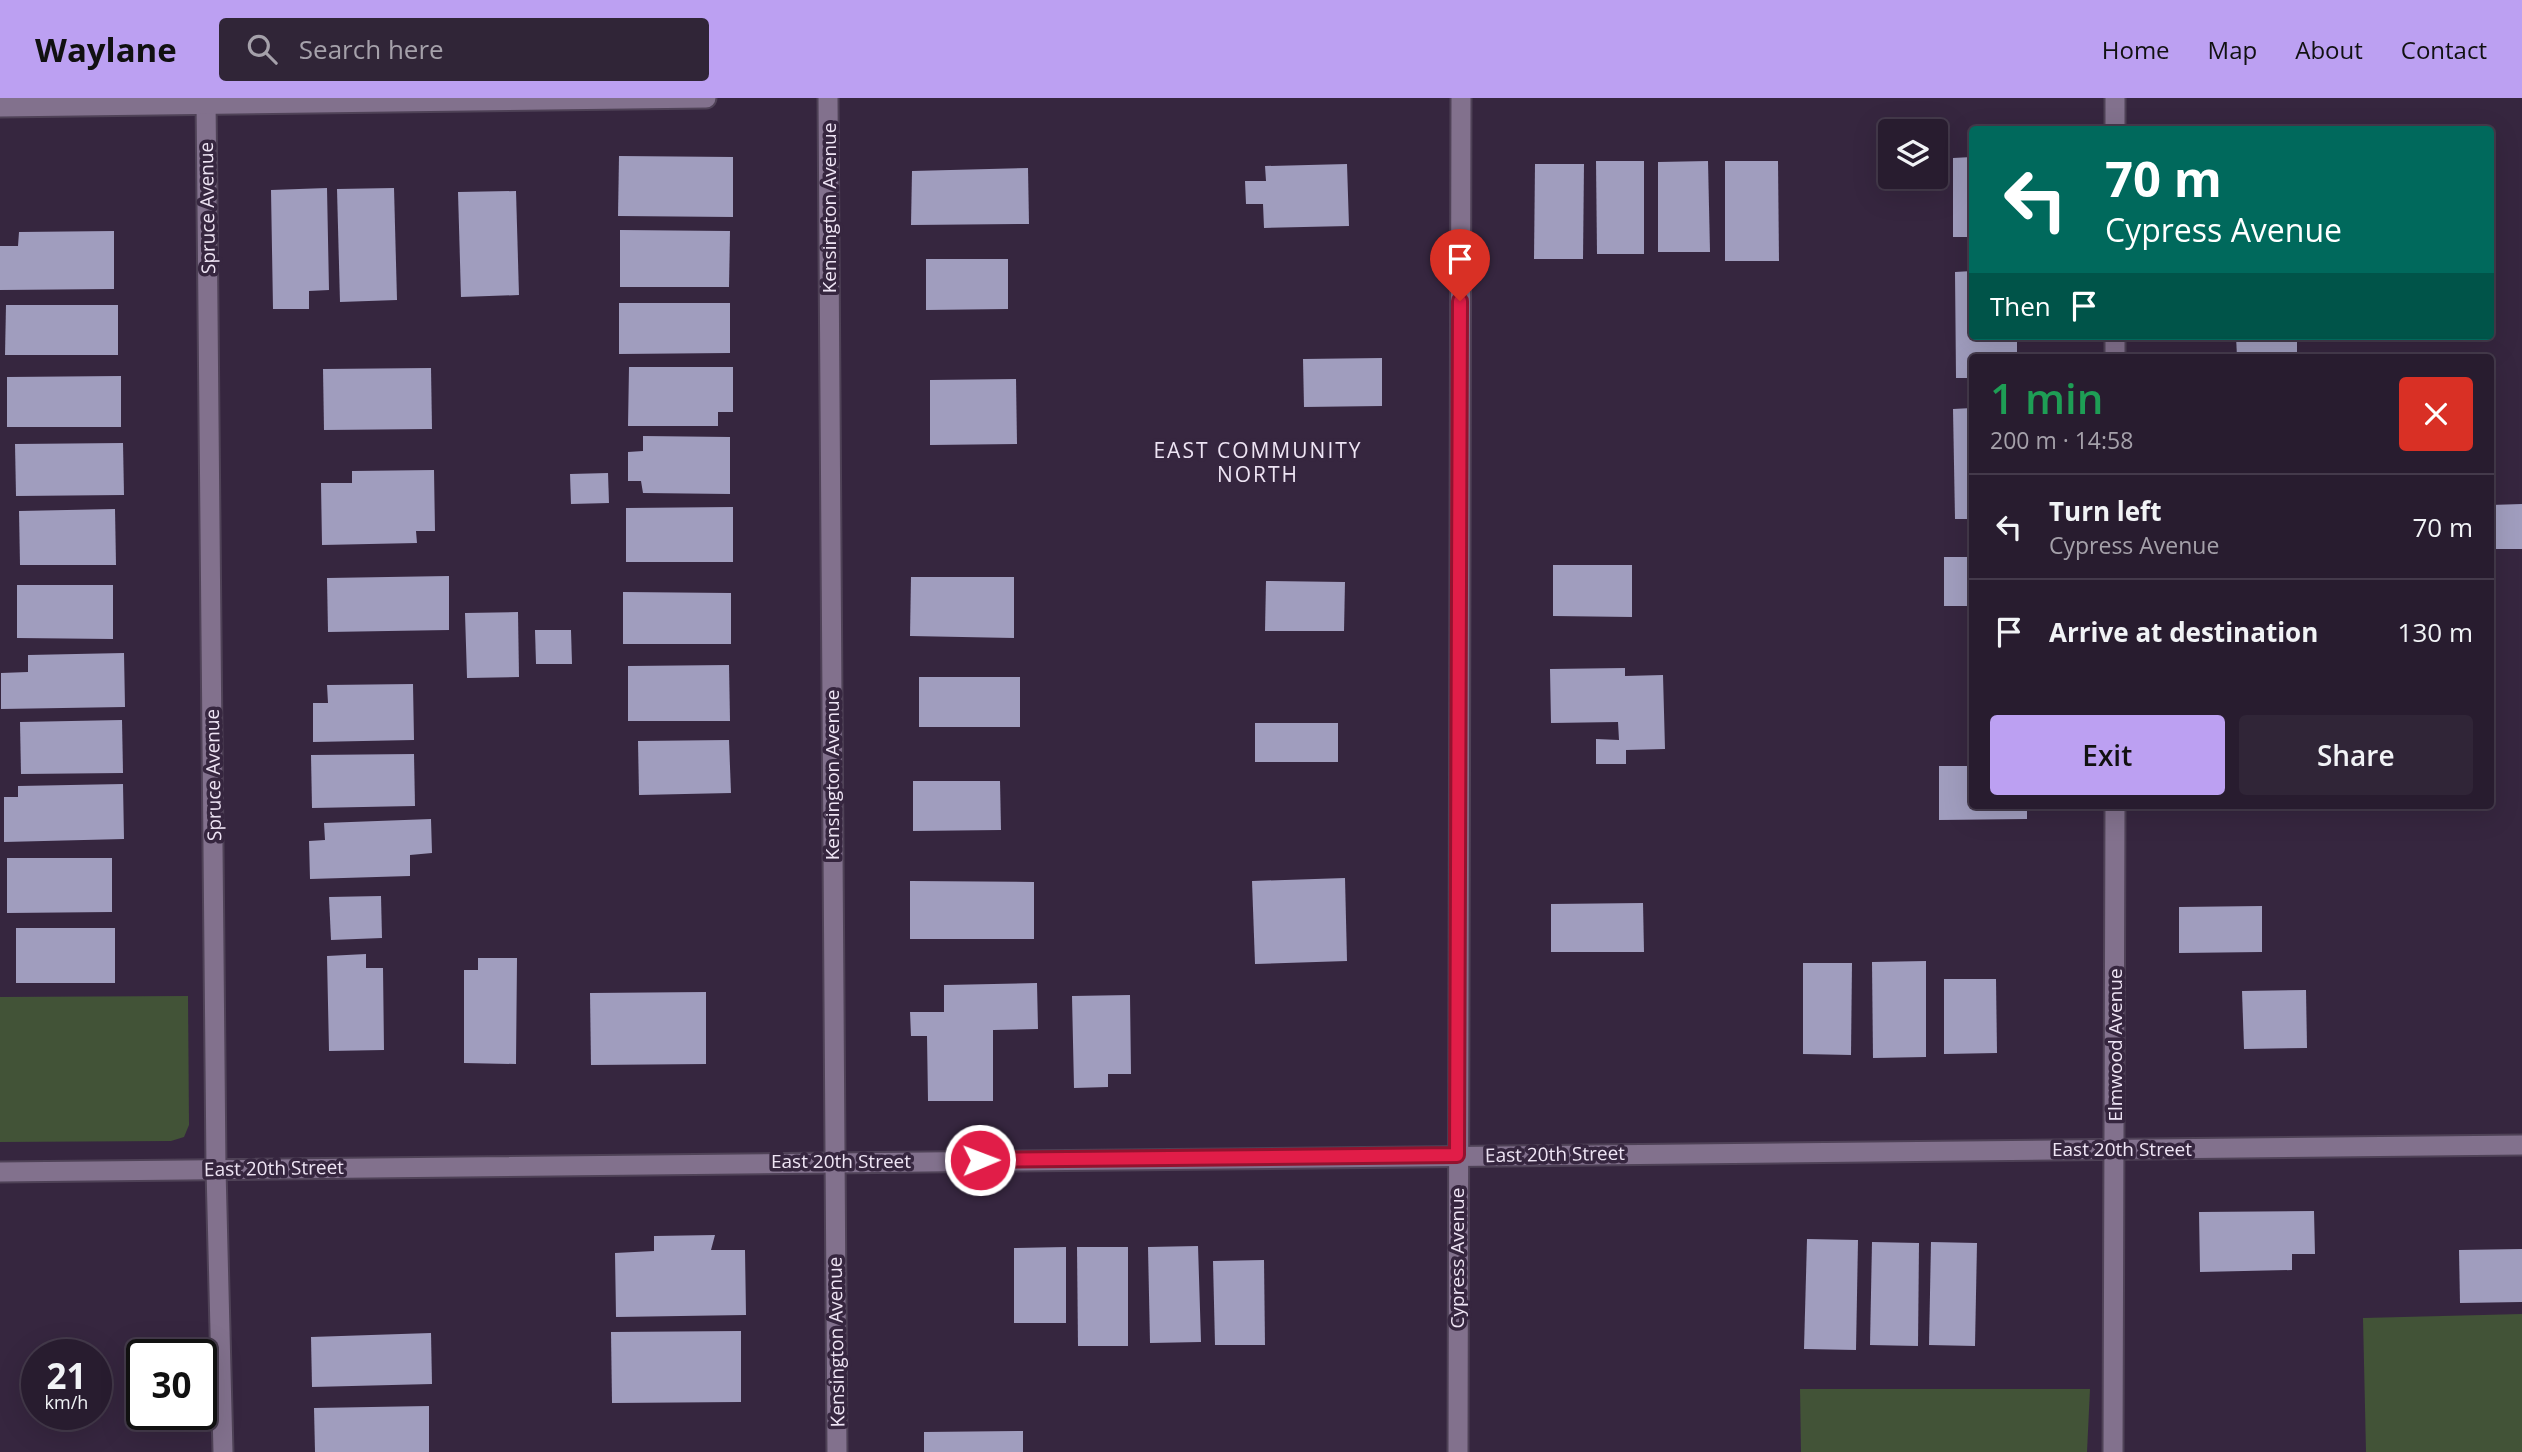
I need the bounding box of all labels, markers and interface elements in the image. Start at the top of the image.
search box [219,18,709,81]
text: Waylane [35,27,177,72]
icon: search [243,30,281,68]
text: Search here [299,31,444,67]
text: Home [2102,33,2170,66]
text: Map [2208,33,2257,66]
text: About [2295,33,2363,66]
text: Contact [2401,33,2487,66]
map controls [1878,119,1948,189]
button: layers [1878,119,1948,189]
street label: Kensington Avenue [816,123,842,293]
street label: Spruce Avenue [193,142,221,274]
text: 70 m [2105,145,2222,211]
icon: left [1990,154,2081,245]
text: Cypress Avenue [2105,208,2342,251]
pin [1430,229,1490,301]
icon: arrive [1441,240,1479,278]
icon: arrive [2065,287,2103,325]
text: Then [1990,288,2051,324]
text: 1 min [1990,369,2103,426]
button: close [2399,377,2473,451]
text: 200 m · 14:58 [1990,424,2133,456]
district label: EAST COMMUNITY NORTH [1153,436,1363,488]
text: Turn left [2049,493,2161,529]
icon: left [1990,508,2028,546]
text: 70 m [2412,509,2473,545]
text: Cypress Avenue [2049,529,2219,561]
icon: arrive [1990,613,2028,651]
text: Arrive at destination [2049,614,2318,650]
text: 130 m [2398,614,2473,650]
street label: Kensington Avenue [819,690,845,860]
street label: Spruce Avenue [199,709,227,841]
button: Exit [1990,715,2225,795]
button: Share [2239,715,2473,795]
street label: Elmwood Avenue [2102,968,2128,1122]
position arrow [943,1123,1017,1197]
street label: East 20th Street [2052,1136,2192,1162]
street label: East 20th Street [1485,1140,1625,1168]
street label: East 20th Street [771,1148,911,1174]
street label: East 20th Street [204,1154,344,1182]
street label: Cypress Avenue [1444,1188,1470,1328]
street label: Kensington Avenue [822,1256,850,1428]
speed limit sign: 30 [126,1339,217,1430]
text: 21 [46,1352,87,1399]
text: km/h [45,1390,88,1414]

